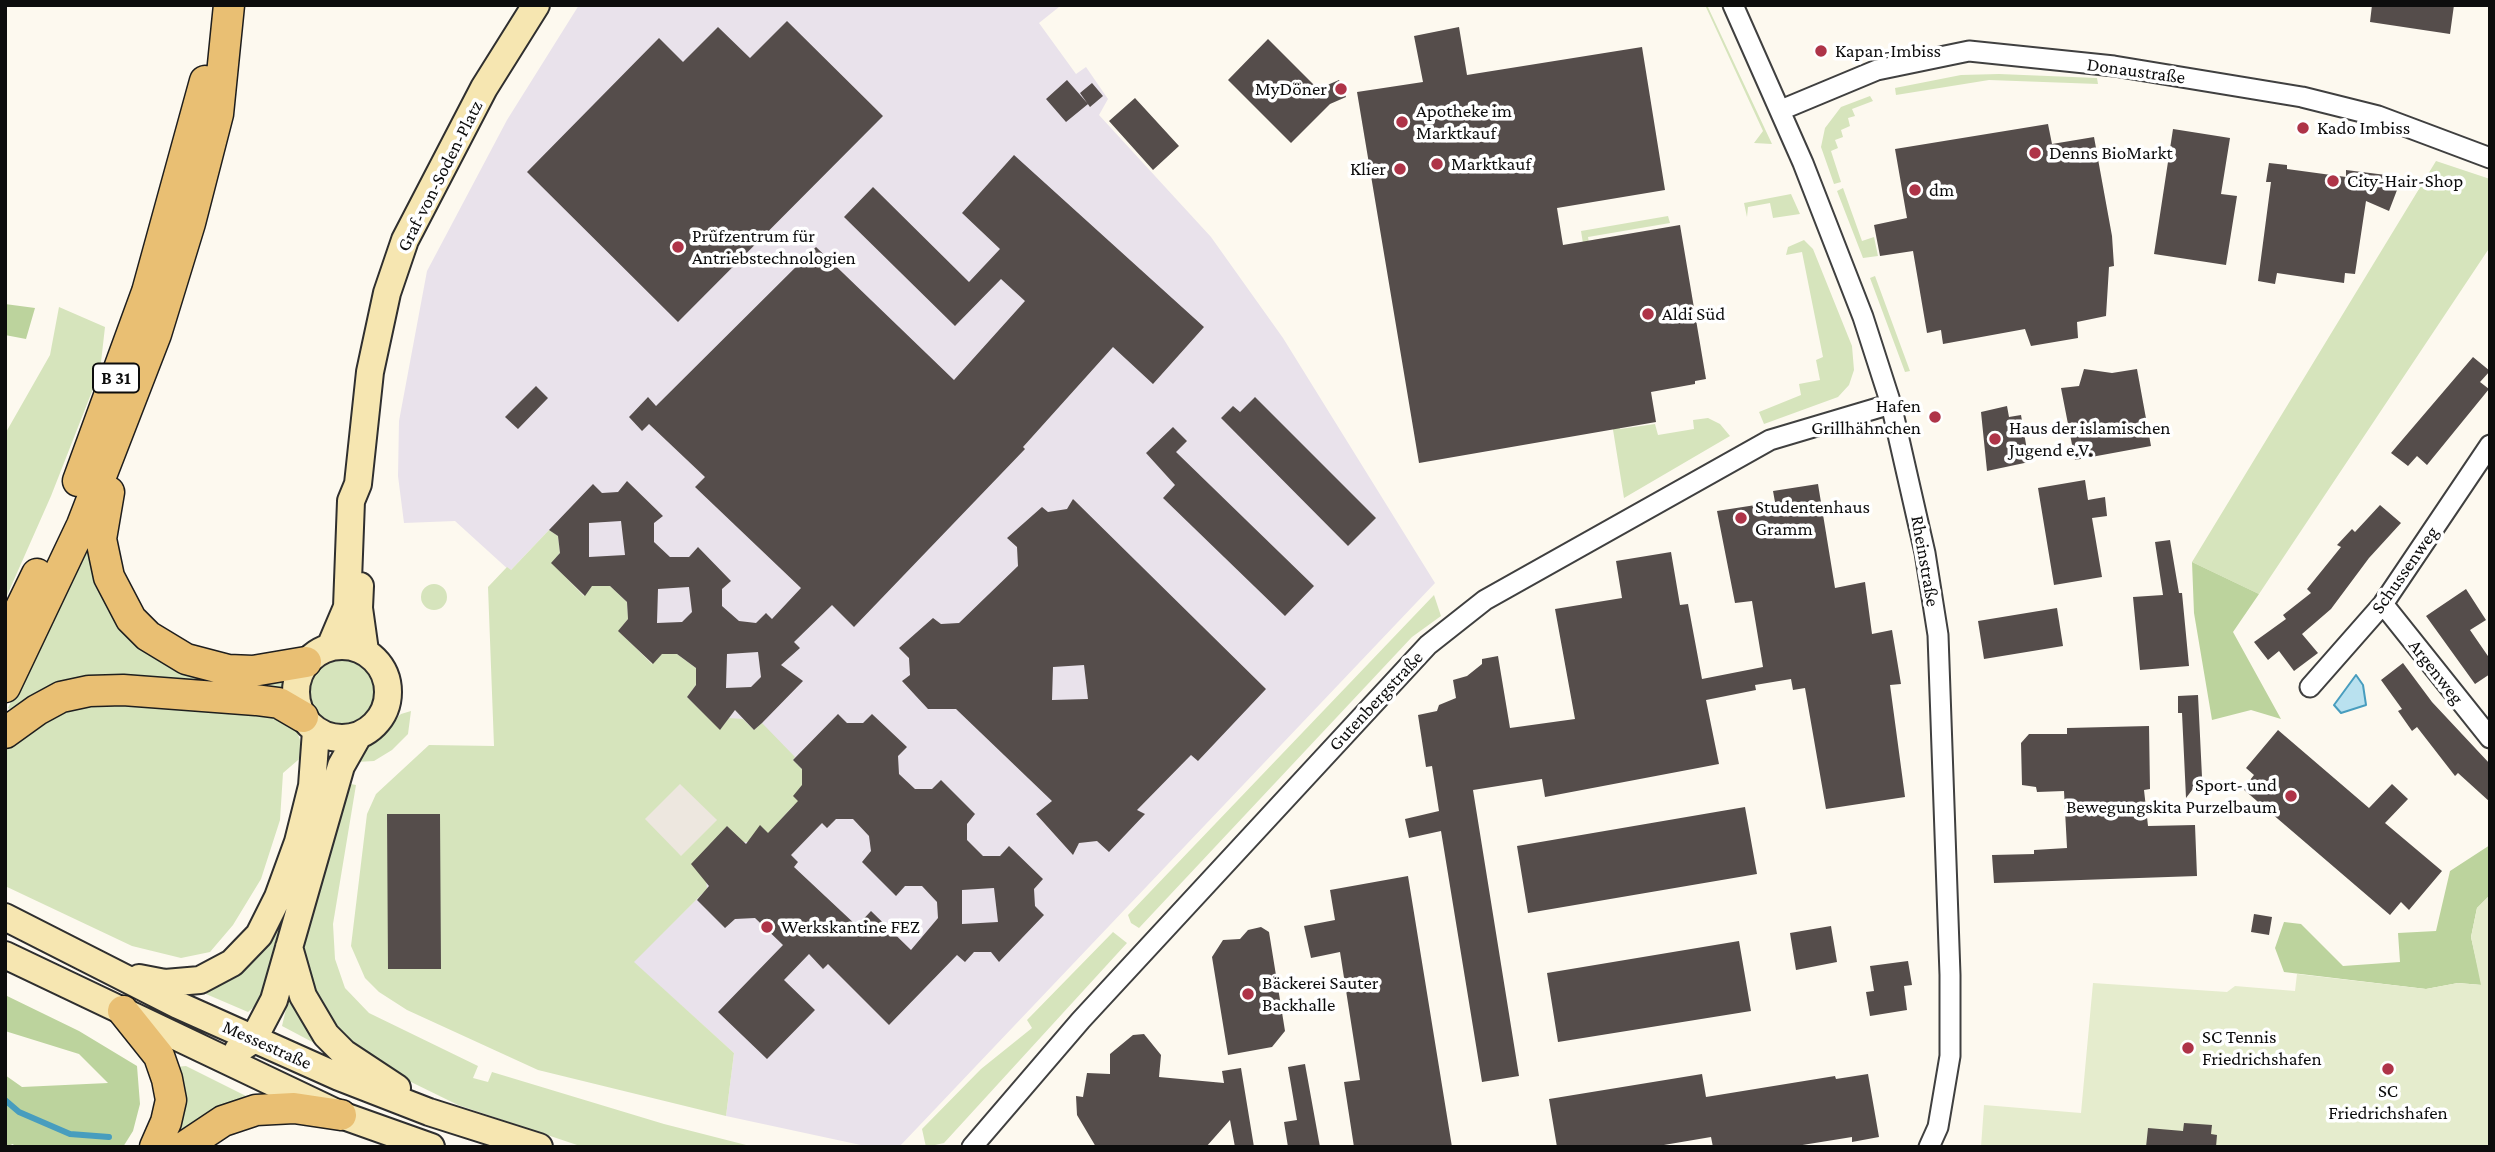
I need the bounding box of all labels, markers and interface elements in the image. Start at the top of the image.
place label: Kapan-Imbiss [1835,40,1941,62]
marker: Kapan-Imbiss [1813,43,1829,59]
street label: Donaustraße [2085,53,2187,89]
place label: MyDöner [1255,78,1327,100]
marker: MyDöner [1333,81,1349,97]
street label: Graf-von-Soden-Platz [392,97,488,255]
place label: Apotheke im Marktkauf [1416,100,1512,144]
marker: Apotheke im Marktkauf [1394,114,1410,130]
place label: Kado Imbiss [2317,117,2410,139]
marker: Kado Imbiss [2295,120,2311,136]
place label: Denns BioMarkt [2049,142,2173,164]
marker: Denns BioMarkt [2027,145,2043,161]
place label: Marktkauf [1451,153,1531,175]
marker: Marktkauf [1429,156,1445,172]
place label: Klier [1350,158,1386,180]
marker: Klier [1392,161,1408,177]
place label: City-Hair-Shop [2347,170,2463,192]
marker: City-Hair-Shop [2325,173,2341,189]
place label: dm [1929,179,1954,201]
marker: dm [1907,182,1923,198]
place label: Prüfzentrum für Antriebstechnologien [692,225,856,269]
marker: Prüfzentrum für Antriebstechnologien [670,239,686,255]
place label: Aldi Süd [1662,303,1725,325]
marker: Aldi Süd [1640,306,1656,322]
road number: B 31 [93,364,139,392]
place label: Hafen Grillhähnchen [1811,395,1921,439]
marker: Hafen Grillhähnchen [1927,409,1943,425]
place label: Haus der islamischen Jugend e.V. [2009,417,2170,461]
marker: Haus der islamischen Jugend e.V. [1987,431,2003,447]
place label: Studentenhaus Gramm [1755,496,1870,540]
marker: Studentenhaus Gramm [1733,510,1749,526]
street label: Rheinstraße [1906,514,1944,608]
street label: Schussenweg [2366,522,2444,618]
street label: Argenweg [2404,635,2468,709]
street label: Gutenbergstraße [1324,646,1428,756]
place label: Sport- und Bewegungskita Purzelbaum [2066,774,2277,818]
marker: Sport- und Bewegungskita Purzelbaum [2283,788,2299,804]
place label: Werkskantine FEZ [781,916,920,938]
marker: Werkskantine FEZ [759,919,775,935]
place label: Bäckerei Sauter Backhalle [1262,972,1379,1016]
marker: Bäckerei Sauter Backhalle [1240,986,1256,1002]
street label: Messestraße [219,1015,315,1075]
place label: SC Tennis Friedrichshafen [2202,1026,2322,1070]
marker: SC Tennis Friedrichshafen [2180,1040,2196,1056]
marker: SC Friedrichshafen [2380,1061,2396,1077]
place label: SC Friedrichshafen [2328,1080,2448,1124]

